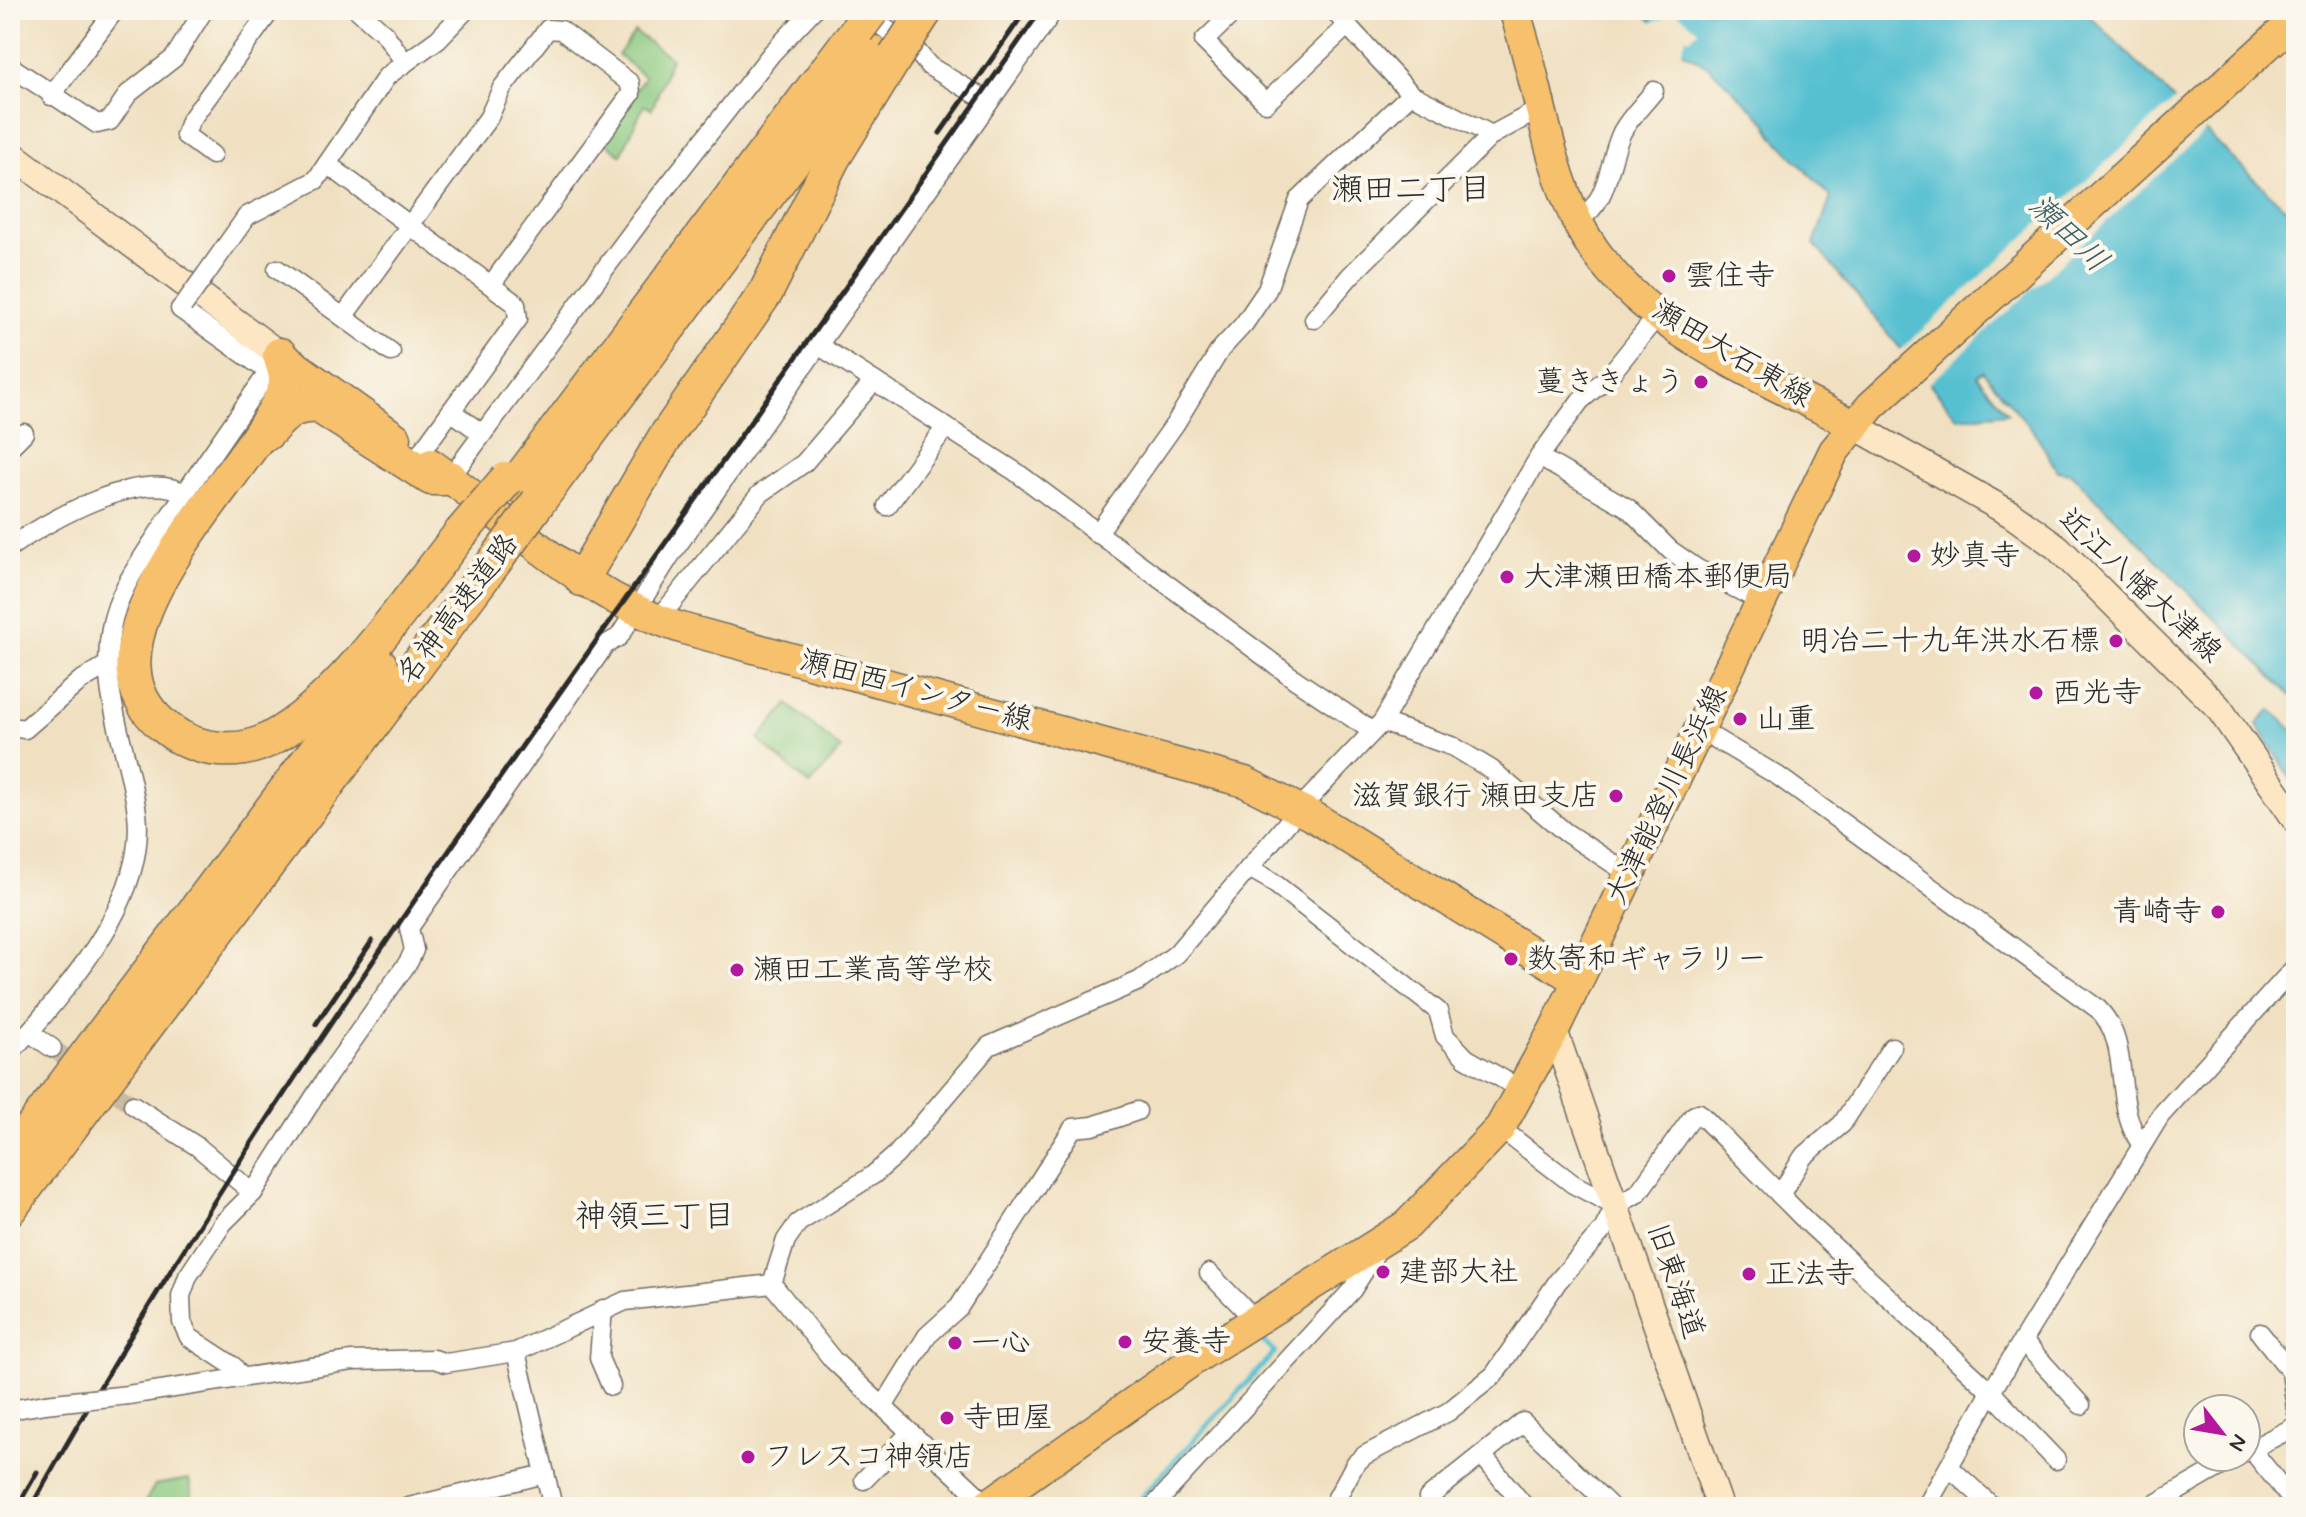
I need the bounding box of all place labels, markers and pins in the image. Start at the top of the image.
place label: 雲住寺 [1685,257,1775,296]
marker: 雲住寺 [1660,267,1678,285]
place label: 蔓ききょう [1535,363,1685,402]
marker: 蔓ききょう [1692,373,1710,391]
place label: 妙真寺 [1930,537,2020,576]
marker: 妙真寺 [1905,547,1923,565]
place label: 大津瀬田橋本郵便局 [1523,558,1793,597]
marker: 大津瀬田橋本郵便局 [1498,568,1516,586]
place label: 明冶二十九年洪水石標 [1800,622,2100,661]
marker: 明冶二十九年洪水石標 [2107,632,2125,650]
place label: 西光寺 [2052,674,2142,713]
marker: 西光寺 [2027,684,2045,702]
place label: 山重 [1756,700,1816,739]
marker: 山重 [1731,710,1749,728]
place label: 滋賀銀行 瀬田支店 [1352,777,1600,816]
marker: 滋賀銀行 瀬田支店 [1607,787,1625,805]
place label: 青崎寺 [2112,893,2202,932]
marker: 青崎寺 [2209,903,2227,921]
place label: 数寄和ギャラリー [1527,940,1767,979]
marker: 数寄和ギャラリー [1502,950,1520,968]
place label: 瀬田工業高等学校 [753,951,993,990]
marker: 瀬田工業高等学校 [728,961,746,979]
place label: 建部大社 [1399,1253,1519,1292]
place label: 正法寺 [1765,1255,1855,1294]
marker: 建部大社 [1374,1263,1392,1281]
marker: 正法寺 [1740,1265,1758,1283]
place label: 安養寺 [1141,1323,1231,1362]
place label: 一心 [971,1324,1031,1363]
marker: 安養寺 [1116,1333,1134,1351]
marker: 一心 [946,1334,964,1352]
place label: 寺田屋 [963,1399,1053,1438]
marker: 寺田屋 [938,1409,956,1427]
place label: フレスコ神領店 [764,1438,974,1477]
marker: フレスコ神領店 [739,1448,757,1466]

